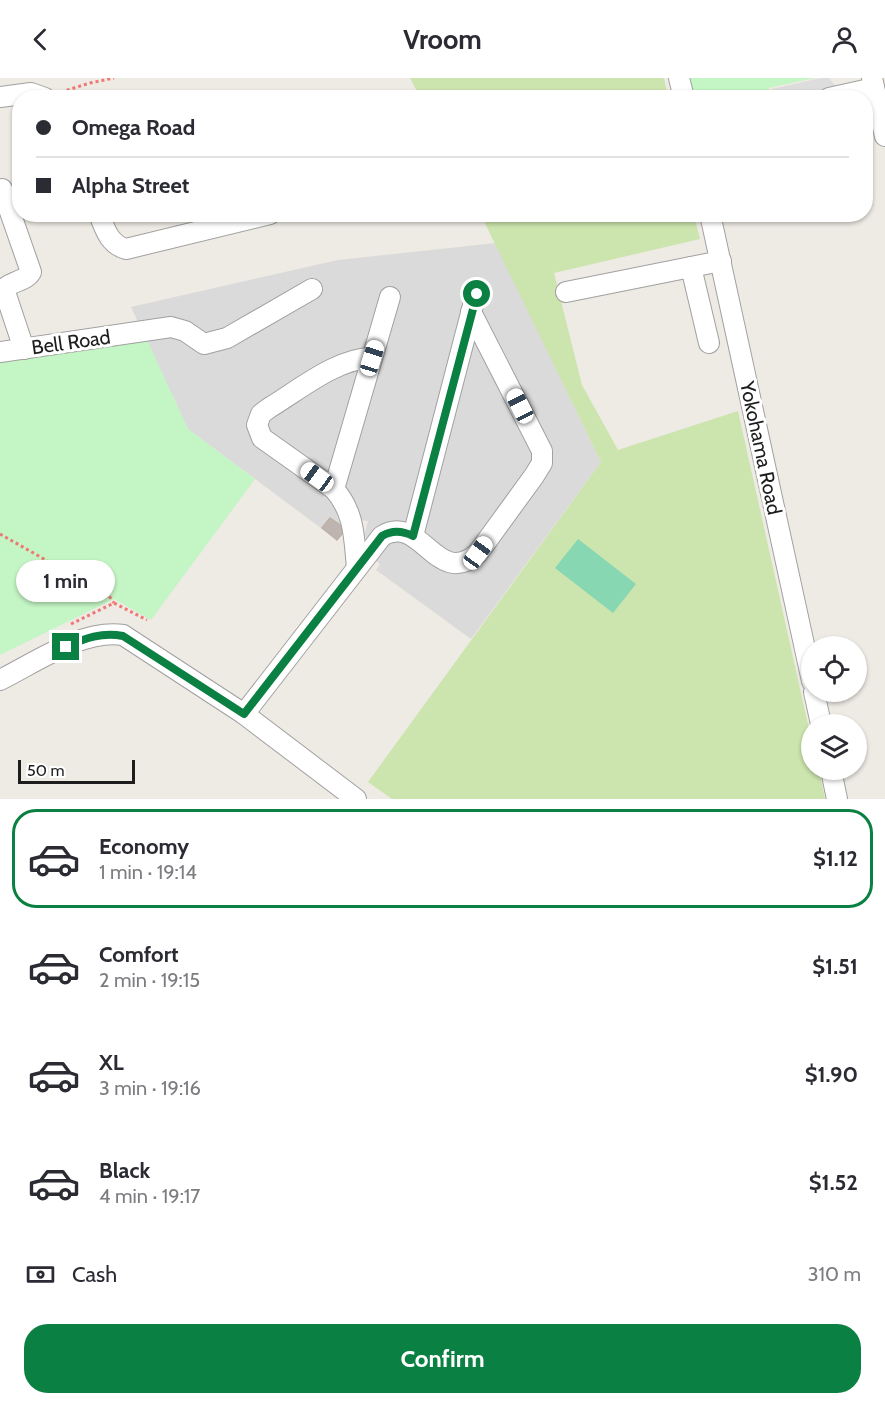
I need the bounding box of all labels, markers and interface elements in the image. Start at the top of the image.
icon: back [24,23,57,56]
text: Vroom [403,23,482,56]
icon: person [828,23,861,56]
text: Omega Road [72,114,195,141]
text: Alpha Street [72,172,189,199]
route start [463,280,490,307]
street label: Bell Road [30,325,112,359]
car [358,338,386,378]
street label: Yokohama Road [735,378,787,517]
car [504,386,536,426]
car [297,459,337,495]
car [460,533,496,573]
callout: 1 min [16,560,116,602]
text: 1 min [43,569,88,593]
route end [52,633,79,660]
map controls [801,636,867,780]
button: locate [801,636,867,702]
button: layers [801,714,867,780]
scale bar [18,757,135,784]
text: 50 m [27,761,64,780]
icon: car [27,832,81,886]
text: Economy [99,833,189,860]
text: $1.12 [813,845,858,872]
text: 1 min · 19:14 [99,860,197,884]
icon: car [27,940,81,994]
text: Comfort [99,941,178,968]
text: $1.51 [812,953,858,980]
text: 2 min · 19:15 [99,968,200,992]
icon: car [27,1048,81,1102]
text: XL [99,1049,124,1076]
text: $1.90 [805,1061,858,1088]
text: 3 min · 19:16 [99,1076,201,1100]
icon: car [27,1156,81,1210]
text: Black [99,1157,150,1184]
text: $1.52 [809,1169,858,1196]
text: 4 min · 19:17 [99,1184,200,1208]
icon: cash [24,1258,57,1291]
text: Cash [72,1261,117,1288]
text: 310 m [808,1262,861,1286]
button: Confirm [24,1324,861,1393]

